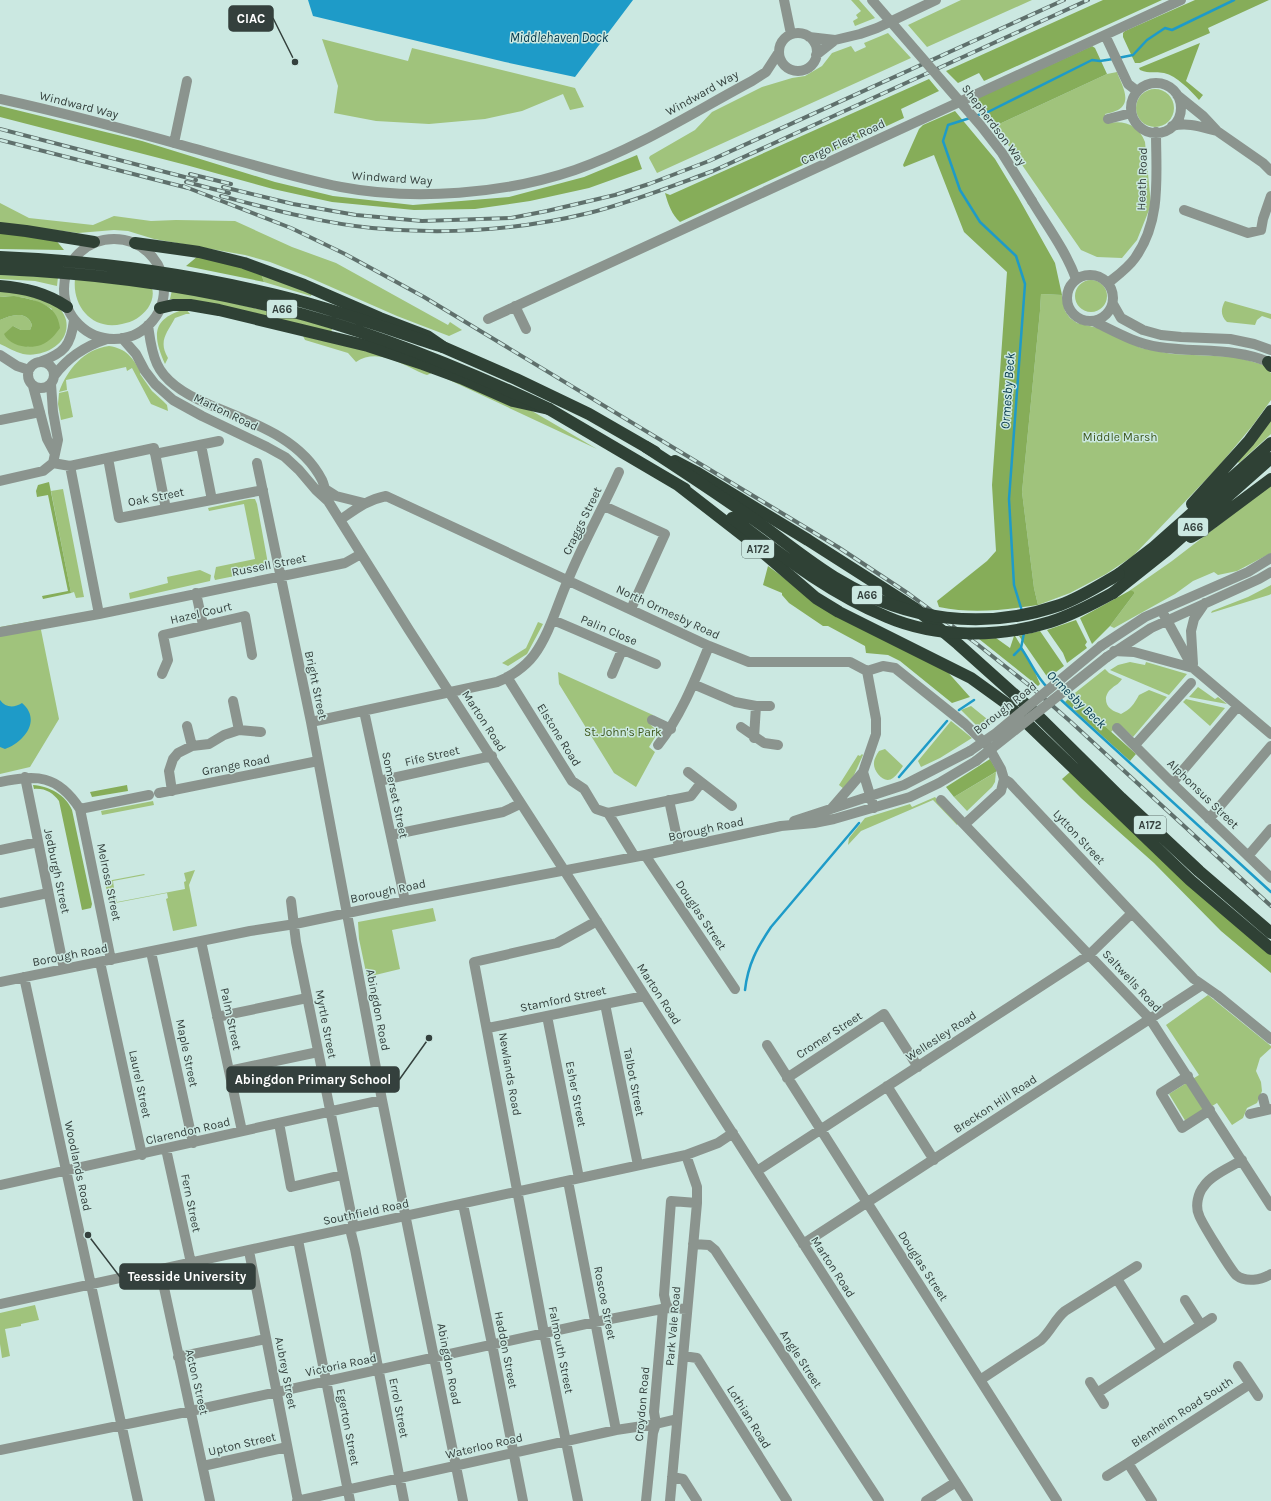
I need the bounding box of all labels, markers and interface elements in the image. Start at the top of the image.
callout: CIAC [229,6,273,31]
text: CIAC [237,11,265,26]
water label: Middlehaven Dock [510,30,609,45]
street label: Windward Way [663,67,741,119]
street label: Shepherdson Way [959,82,1029,169]
street label: Windward Way [38,88,120,122]
street label: Cargo Fleet Road [799,116,887,168]
street label: Heath Road [1134,147,1150,211]
street label: Windward Way [351,168,433,188]
road number: A66 [267,300,297,318]
water label: Ormesby Beck [997,352,1018,430]
street label: Marton Road [192,390,260,434]
park label: Middle Marsh [1083,430,1158,444]
street label: Craggs Street [559,484,605,557]
street label: Oak Street [127,485,186,509]
road number: A66 [1178,518,1208,536]
road number: A172 [742,540,774,558]
street label: Russell Street [230,551,308,579]
street label: North Ormesby Road [614,582,722,642]
road number: A66 [852,586,882,604]
street label: Hazel Court [169,599,234,627]
street label: Palin Close [579,612,639,648]
street label: Bright Street [302,649,330,721]
water label: Ormesby Beck [1044,667,1110,732]
street label: Borough Road [970,679,1040,737]
street label: Marton Road [459,688,509,754]
street label: Elstone Road [534,701,584,769]
park label: St. John's Park [584,725,662,739]
street label: Fife Street [403,743,461,769]
street label: Somerset Street [379,750,411,840]
street label: Grange Road [201,752,271,778]
street label: Alphonsus Street [1164,756,1242,832]
street label: Lytton Street [1050,807,1108,868]
street label: Borough Road [667,814,745,844]
road number: A172 [1134,816,1166,834]
street label: Jedburgh Street [41,827,73,915]
street label: Melrose Street [94,842,124,922]
street label: Borough Road [349,876,427,906]
street label: Douglas Street [673,878,730,953]
street label: Borough Road [31,941,109,969]
street label: Saltwells Road [1100,947,1164,1015]
street label: Marton Road [634,961,684,1027]
street label: Abingdon Road [363,968,393,1052]
street label: Stamford Street [519,983,608,1015]
street label: Palm Street [218,986,245,1052]
street label: Myrtle Street [312,988,340,1060]
street label: Cromer Street [793,1008,865,1062]
street label: Wellesley Road [903,1008,979,1064]
street label: Maple Street [173,1018,201,1089]
street label: Newlands Road [496,1031,524,1117]
street label: Talbot Street [621,1047,648,1118]
street label: Laurel Street [126,1049,154,1120]
street label: Esher Street [563,1060,589,1128]
callout: Abingdon Primary School [227,1067,399,1092]
text: Abingdon Primary School [235,1072,391,1087]
street label: Breckon Hill Road [951,1072,1039,1136]
street label: Clarendon Road [144,1114,232,1148]
street label: Woodlands Road [62,1120,94,1212]
street label: Fern Street [178,1172,204,1234]
street label: Southfield Road [322,1196,410,1228]
street label: Douglas Street [895,1228,951,1304]
street label: Marton Road [808,1234,858,1300]
callout: Teesside University [120,1264,255,1289]
street label: Roscoe Street [591,1265,619,1342]
text: Teesside University [128,1269,247,1284]
street label: Park Vale Road [663,1285,683,1367]
street label: Falmouth Street [546,1305,576,1395]
street label: Haddon Street [492,1310,520,1390]
street label: Abingdon Road [434,1322,464,1406]
street label: Angle Street [777,1327,825,1391]
street label: Aubrey Street [272,1336,300,1411]
street label: Acton Street [183,1348,211,1417]
street label: Victoria Road [304,1351,378,1379]
street label: Croydon Road [632,1366,652,1442]
street label: Blenheim Road South [1128,1374,1236,1450]
street label: Errol Street [386,1377,412,1440]
street label: Lothian Road [724,1383,774,1451]
street label: Egerton Street [334,1387,362,1467]
street label: Upton Street [207,1429,278,1459]
street label: Waterloo Road [444,1430,524,1462]

